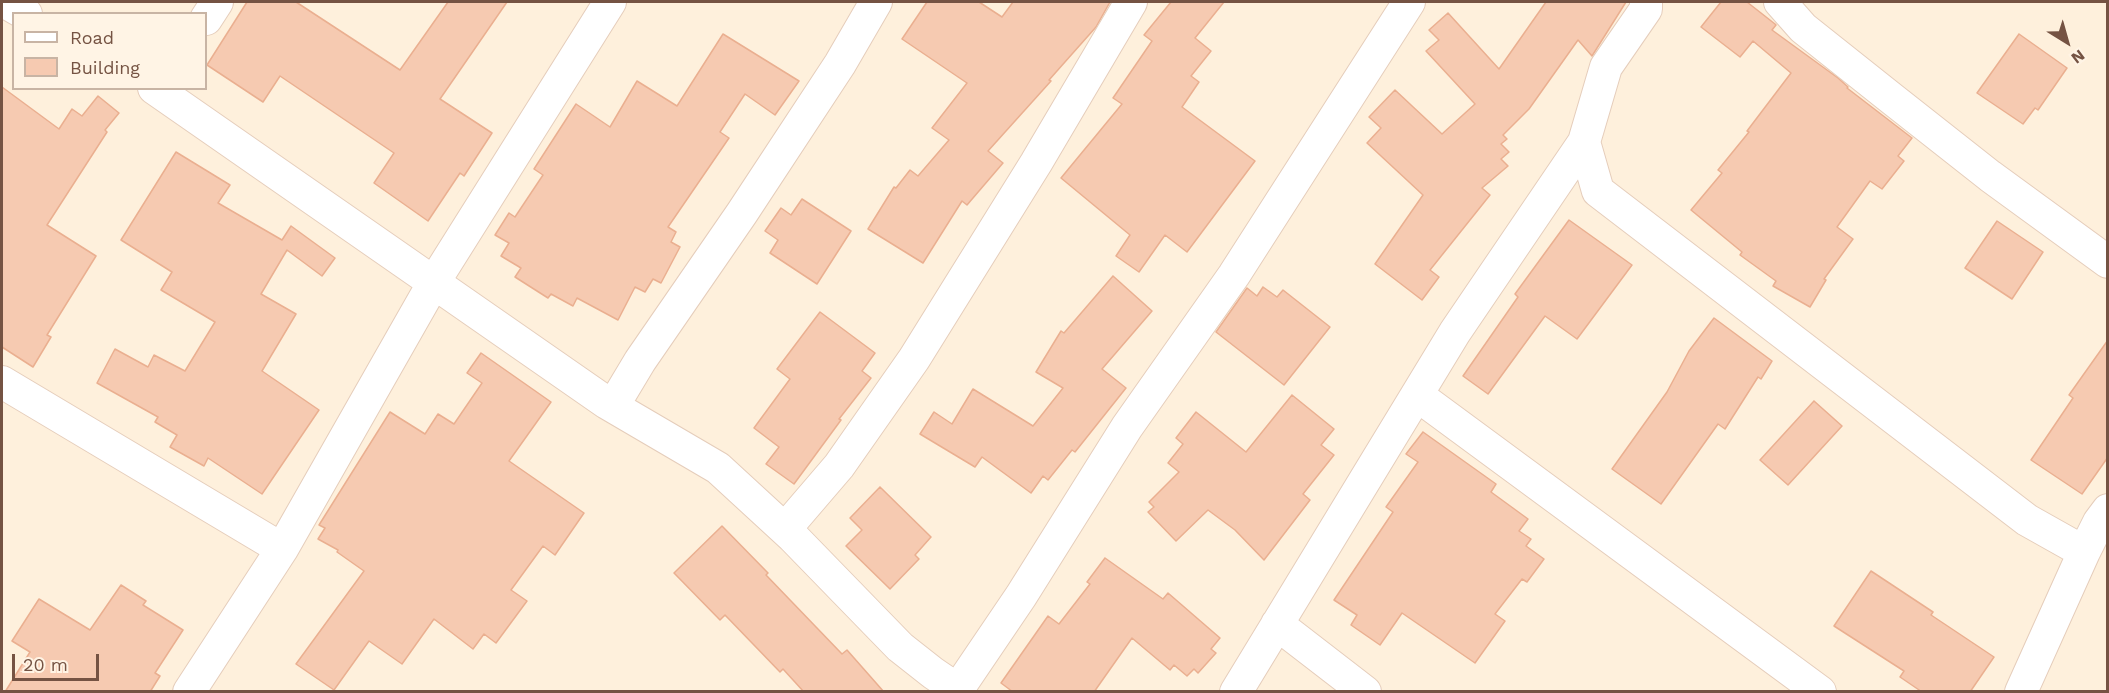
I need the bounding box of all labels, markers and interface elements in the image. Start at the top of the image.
legend [12,12,207,90]
north arrow [2037,12,2097,72]
text: Road [70,27,114,48]
text: N [2068,46,2089,68]
text: Building [70,57,140,78]
scale bar [15,642,102,680]
text: 20 m [23,654,68,675]

